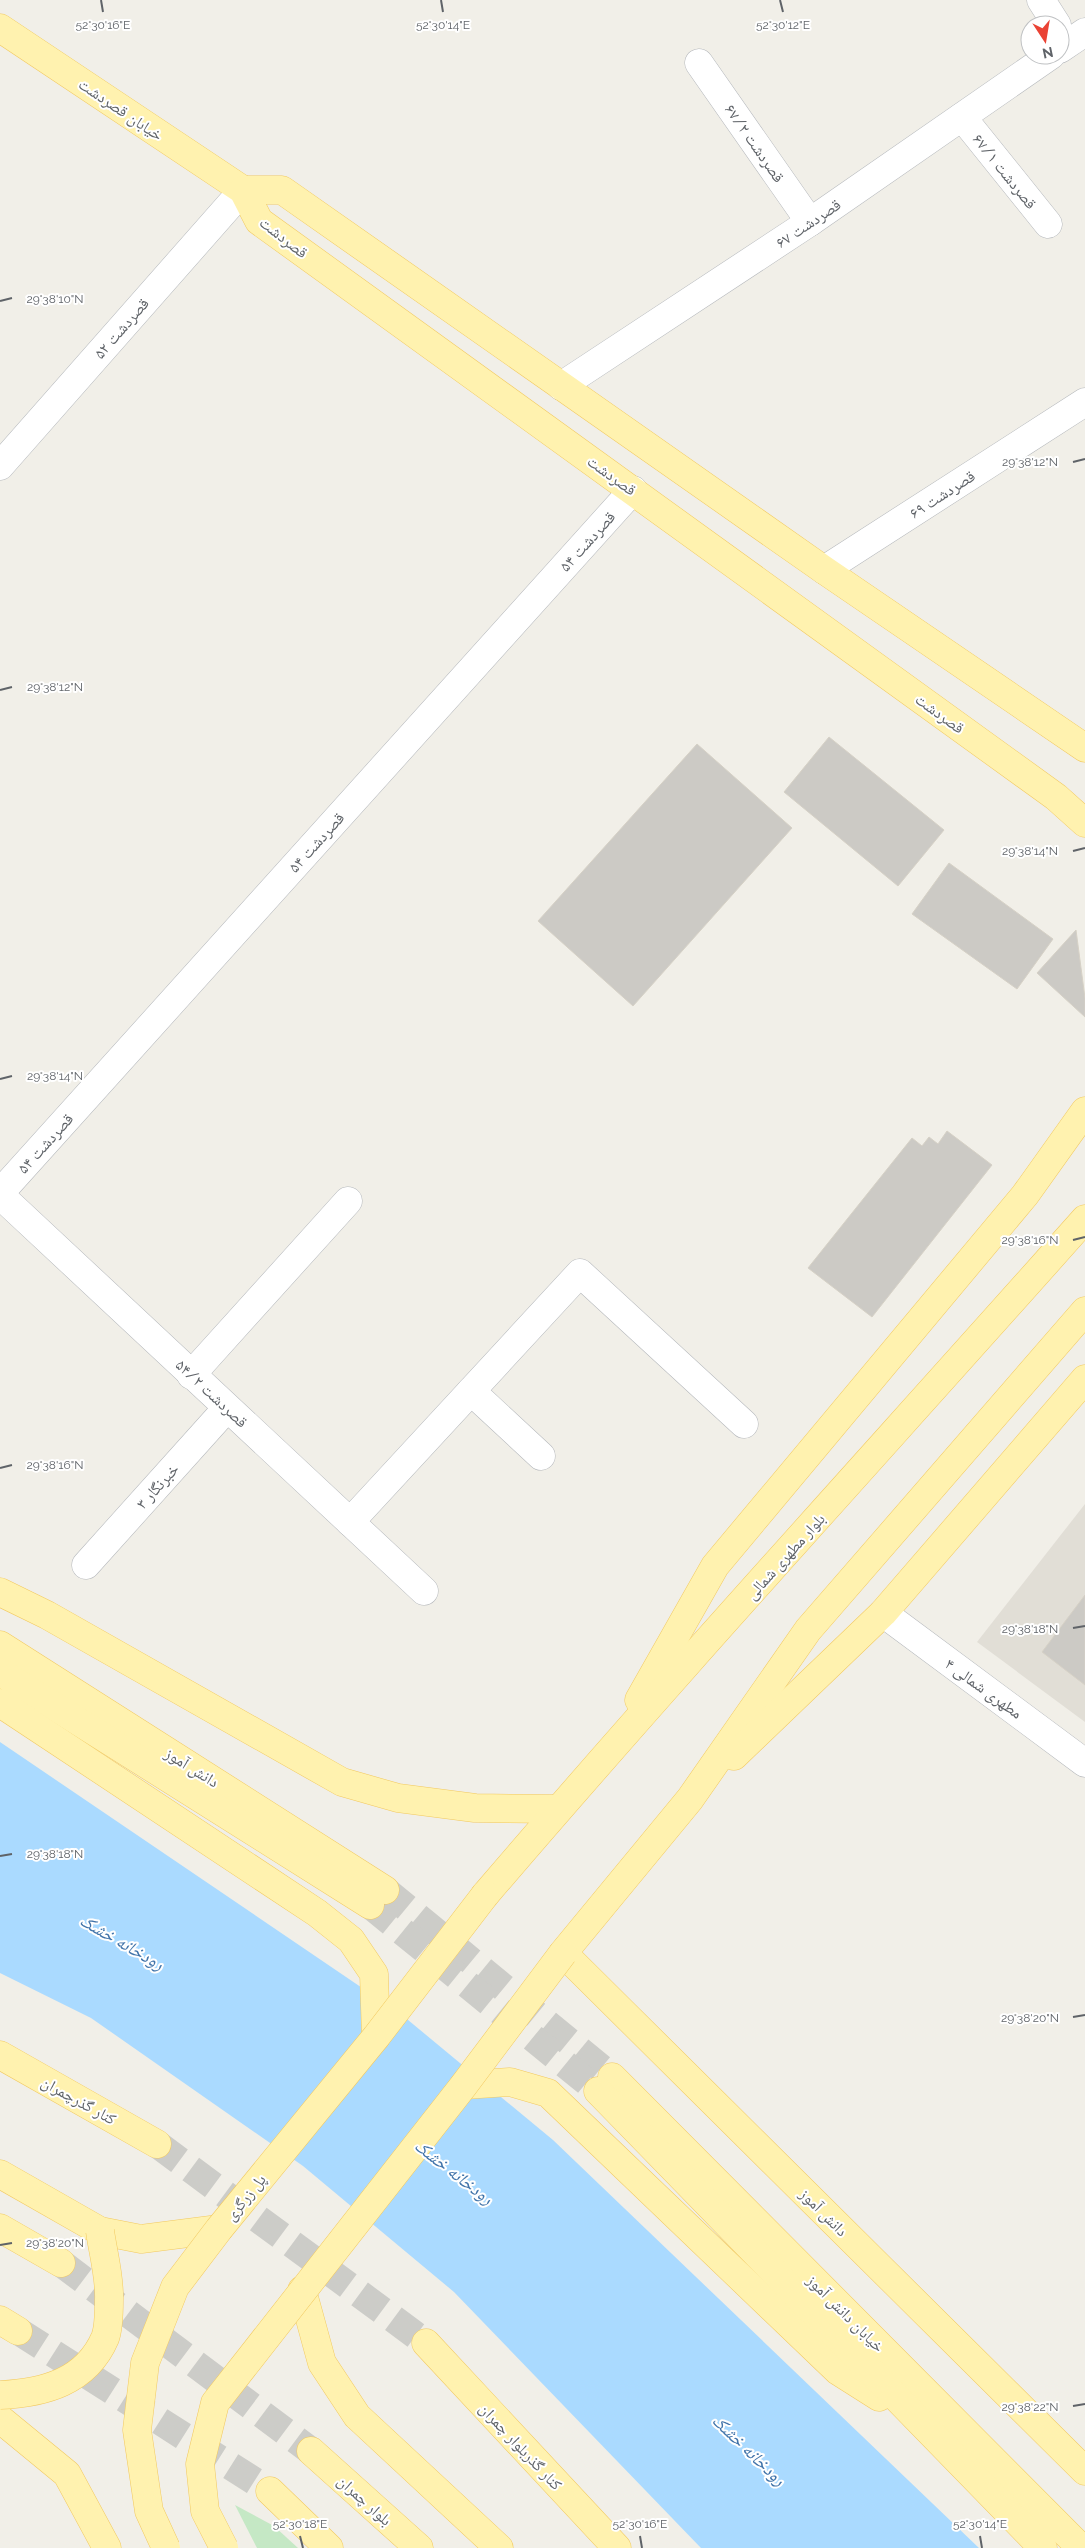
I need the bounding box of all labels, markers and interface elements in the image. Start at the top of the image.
north arrow [1020,15,1070,65]
text: 52°30'16"E [76,18,130,32]
text: 52°30'14"E [416,18,470,32]
text: 52°30'12"E [756,18,810,32]
text: N [1041,44,1055,62]
street label: خیابان قصردشت [74,74,167,145]
street label: ۶۷/۲ قصردشت [721,101,789,186]
street label: ۶۷/۱ قصردشت [969,130,1041,213]
street label: ۶۷ قصردشت [772,195,844,252]
street label: قصردشت [256,213,312,262]
text: 29°38'10"N [27,292,83,306]
street label: ۵۲ قصردشت [90,294,153,363]
street label: قصردشت [584,451,640,500]
text: 29°38'12"N [1002,455,1058,469]
street label: ۶۹ قصردشت [906,466,979,523]
street label: ۵۴ قصردشت [555,507,619,575]
text: 29°38'12"N [27,680,83,694]
street label: قصردشت [912,689,968,738]
street label: ۵۴ قصردشت [284,808,348,876]
text: 29°38'14"N [1002,844,1058,858]
text: 29°38'14"N [27,1069,83,1083]
street label: ۵۴ قصردشت [13,1109,77,1177]
text: 29°38'16"N [1002,1233,1058,1247]
street label: ۵۴/۲ قصردشت [172,1355,251,1431]
text: 29°38'16"N [27,1458,83,1472]
street label: ۳ خبرنگار [132,1460,183,1513]
street label: بلوار مطهرى شمالى [742,1509,830,1604]
text: 29°38'18"N [1002,1622,1058,1636]
street label: ۴ مطهری شمالی [941,1654,1026,1724]
street label: دانش آموز [160,1743,222,1792]
text: 29°38'18"N [27,1847,83,1861]
water label: رودخانه خشک [76,1909,168,1974]
text: 29°38'20"N [1001,2011,1059,2025]
street label: کنار گذرچمران [38,2072,120,2130]
water label: رودخانه خشک [411,2134,498,2209]
street label: پل زرگری [221,2170,271,2225]
street label: دانش آموز [794,2184,852,2241]
text: 29°38'20"N [26,2236,84,2250]
street label: خیابان دانش آموز [802,2270,888,2357]
street label: کنار گذربلوار چمران [475,2399,566,2495]
text: 29°38'22"N [1002,2400,1059,2414]
water label: رودخانه خشک [708,2410,790,2490]
street label: بلوار چمران [333,2471,396,2530]
text: 52°30'18"E [273,2517,327,2531]
text: 52°30'16"E [613,2517,667,2531]
text: 52°30'14"E [953,2517,1007,2531]

